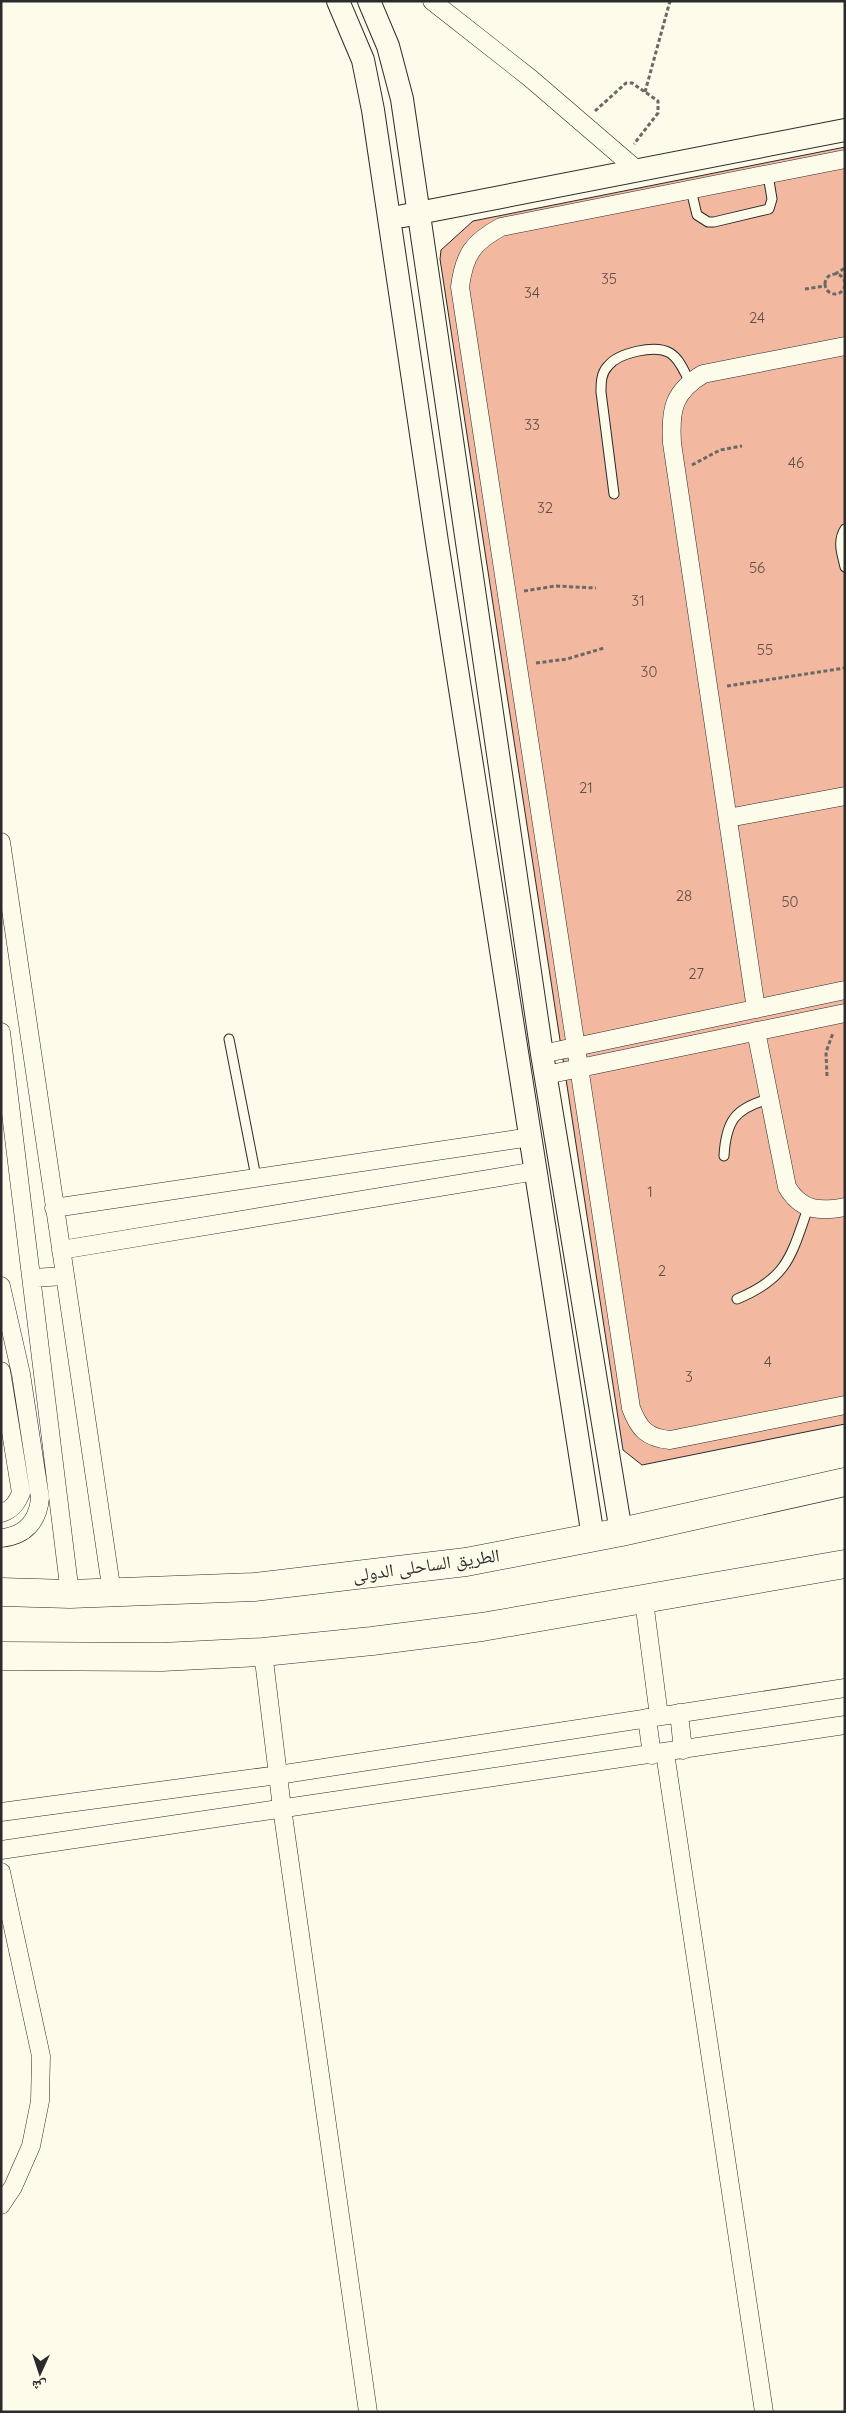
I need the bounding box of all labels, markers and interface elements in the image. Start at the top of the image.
house number: 35 [601,269,617,288]
house number: 34 [524,283,540,302]
house number: 24 [749,308,765,327]
house number: 33 [524,415,540,434]
house number: 46 [788,453,804,472]
house number: 32 [537,498,553,517]
house number: 56 [749,558,765,577]
house number: 31 [631,591,645,610]
house number: 55 [757,640,773,659]
house number: 30 [641,662,657,681]
house number: 21 [579,778,593,797]
house number: 28 [676,886,692,905]
house number: 50 [781,892,799,911]
house number: 27 [688,964,704,983]
house number: 1 [647,1182,653,1201]
house number: 2 [658,1261,666,1280]
house number: 4 [764,1352,772,1371]
house number: 3 [685,1367,693,1386]
street label: الطريق الساحلى الدولى [351,1543,501,1587]
north arrow [15,2348,65,2398]
text: ش [31,2377,47,2395]

